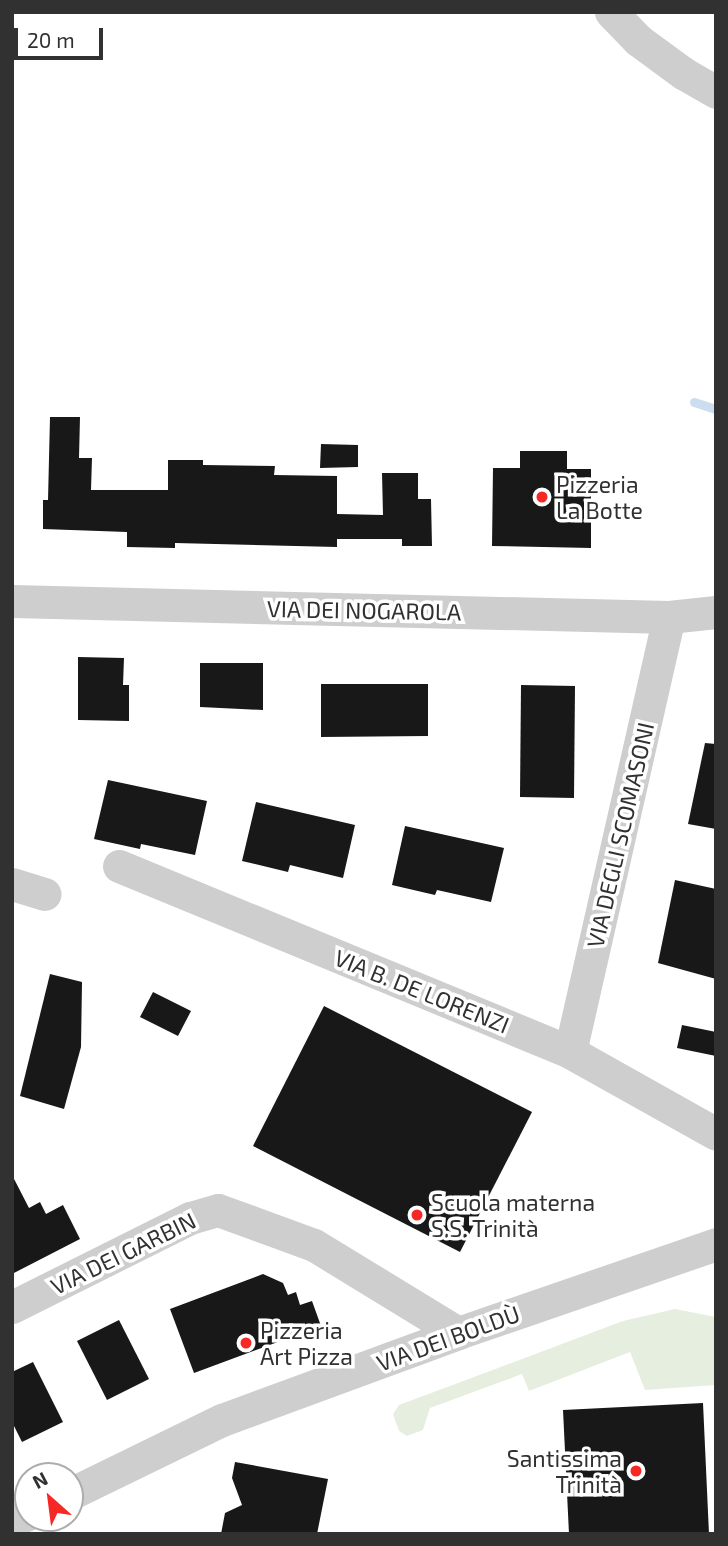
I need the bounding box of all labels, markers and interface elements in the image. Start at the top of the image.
scale bar [18,14,107,58]
text: 20 m [27,27,75,52]
place label: Pizzeria La Botte [556,470,643,524]
marker: Pizzeria La Botte [534,489,550,505]
street label: VIA DEI NOGAROLA [266,595,462,625]
street label: VIA DEGLI SCOMASONI [581,719,659,951]
street label: VIA B. DE LORENZI [330,943,514,1039]
place label: Scuola materna S.S. Trinità [431,1188,595,1242]
street label: VIA DEI GARBIN [46,1206,200,1300]
marker: Scuola materna S.S. Trinità [409,1207,425,1223]
street label: VIA DEI BOLDÙ [372,1299,524,1377]
place label: Pizzeria Art Pizza [260,1316,353,1370]
marker: Pizzeria Art Pizza [238,1335,254,1351]
place label: Santissima Trinità [507,1444,622,1498]
north arrow [14,1462,84,1532]
marker: Santissima Trinità [628,1463,644,1479]
text: N [28,1466,51,1493]

